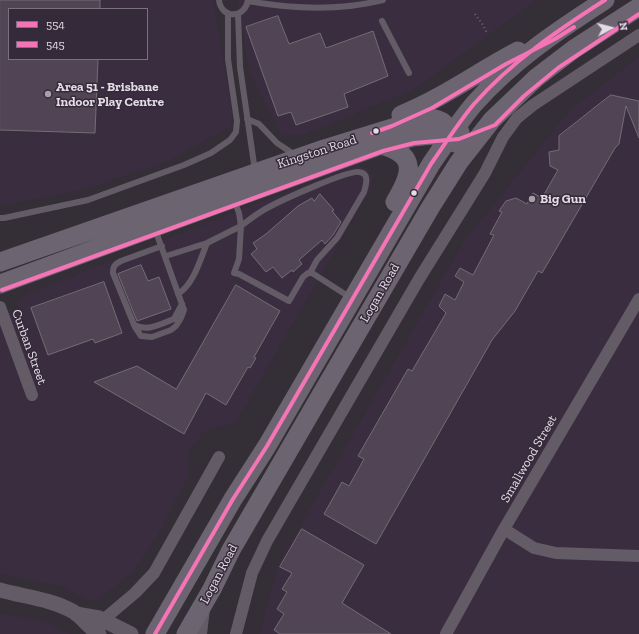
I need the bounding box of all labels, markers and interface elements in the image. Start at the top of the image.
legend [8,8,148,60]
north arrow [591,8,631,48]
text: 554 [46,17,65,31]
text: N [616,22,630,31]
text: 545 [46,37,65,51]
place label: Area 51 - Brisbane Indoor Play Centre [56,79,164,110]
marker: Area 51 - Brisbane Indoor Play Centre [43,89,53,99]
unlabelled marker [371,126,381,136]
street label: Kingston Road [276,132,358,172]
unlabelled marker [409,188,419,198]
place label: Big Gun [540,191,586,207]
marker: Big Gun [527,194,537,204]
street label: Logan Road [357,261,403,325]
street label: Curban Street [8,307,50,387]
street label: Smallwood Street [498,412,560,506]
street label: Logan Road [197,541,241,607]

